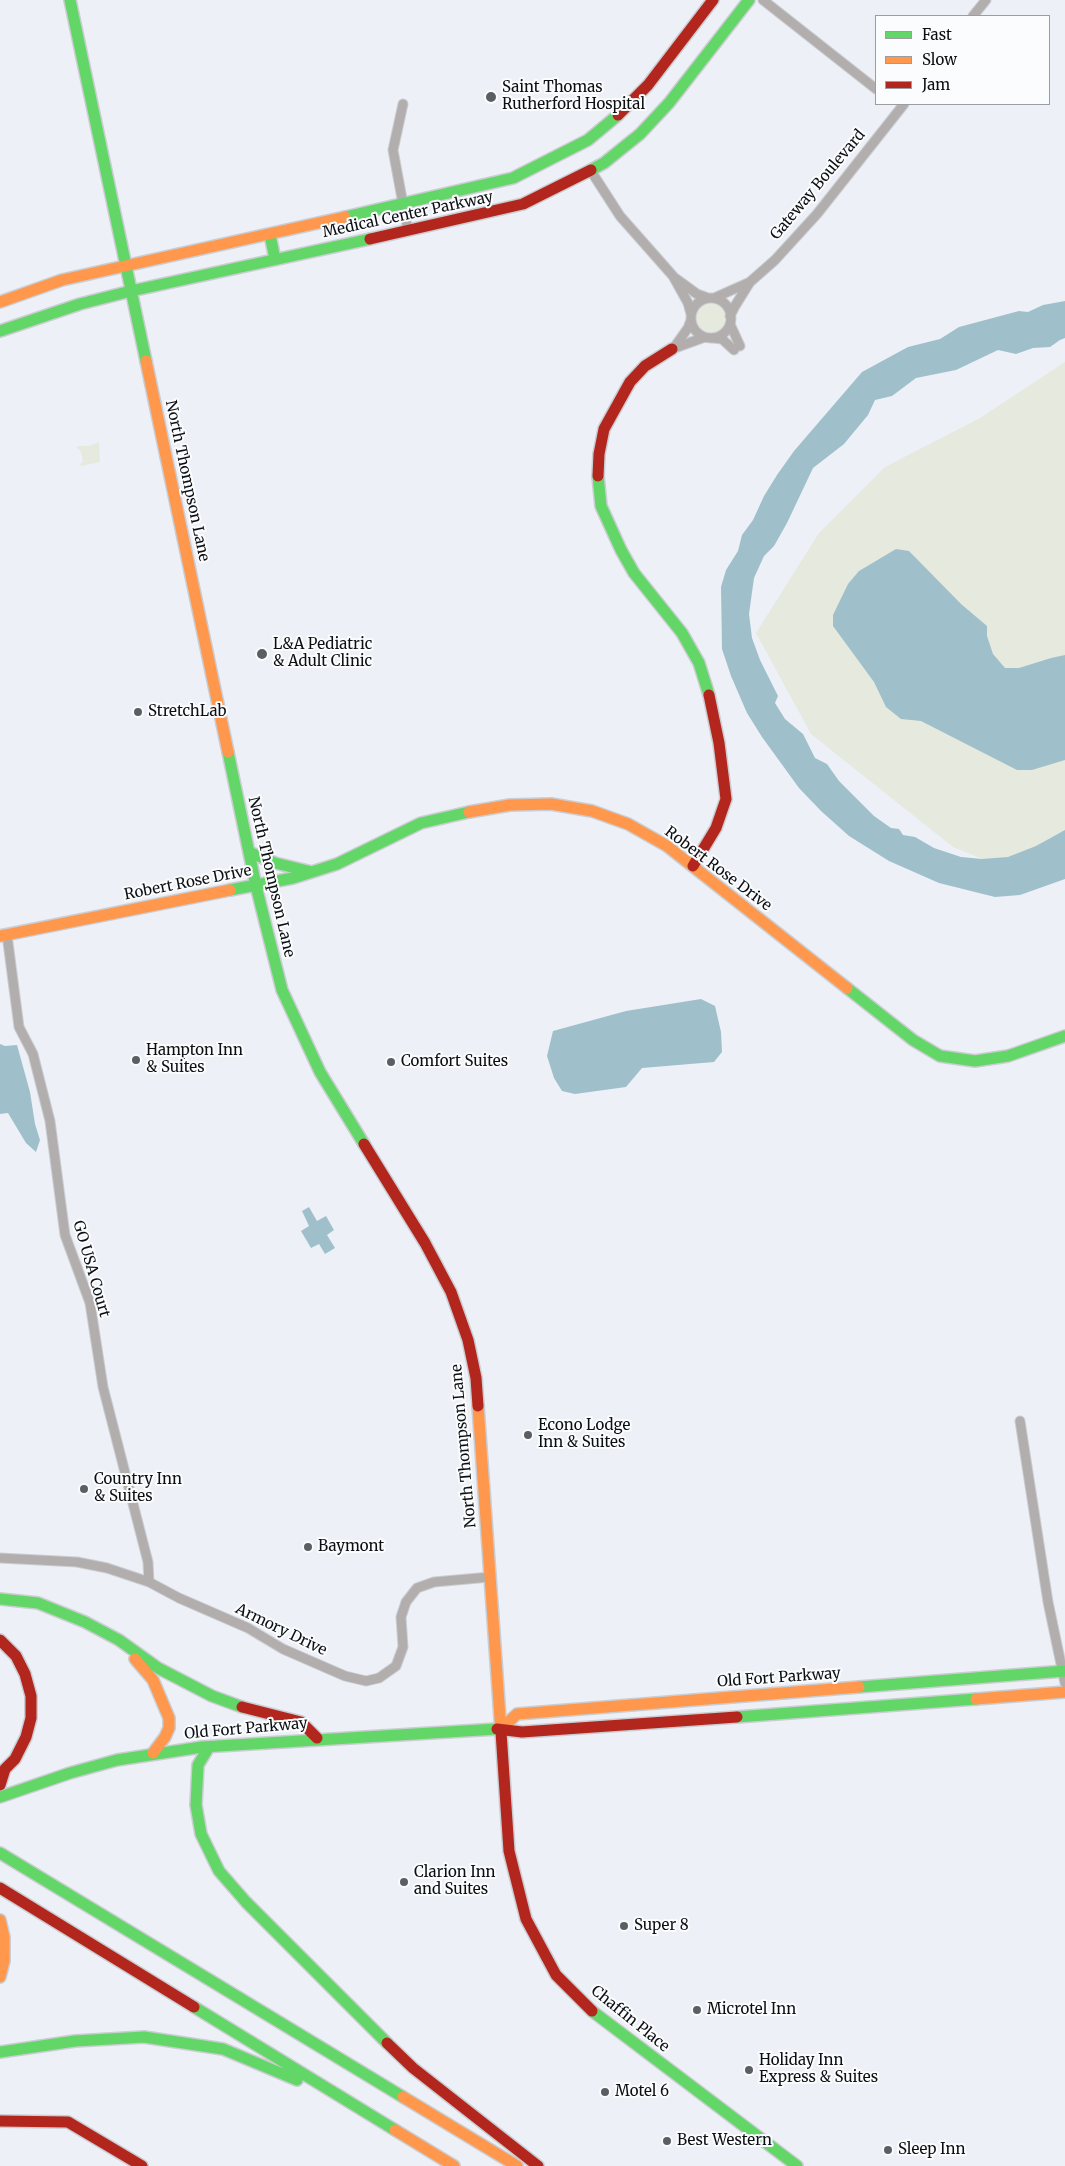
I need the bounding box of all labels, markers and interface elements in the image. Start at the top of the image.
legend [875,15,1050,105]
text: Fast [922,25,952,44]
text: Slow [922,50,957,69]
text: Jam [922,75,950,94]
place label: Saint Thomas Rutherford Hospital [502,79,645,114]
marker: Saint Thomas Rutherford Hospital [484,90,498,104]
street label: Gateway Boulevard [767,126,869,244]
street label: Medical Center Parkway [321,188,495,242]
street label: North Thompson Lane [161,399,213,563]
place label: L&A Pediatric & Adult Clinic [273,636,372,671]
marker: L&A Pediatric & Adult Clinic [255,647,269,661]
place label: StretchLab [148,703,226,721]
marker: StretchLab [132,706,144,718]
street label: North Thompson Lane [244,795,298,959]
street label: Robert Rose Drive [661,823,775,915]
street label: Robert Rose Drive [123,862,253,904]
place label: Hampton Inn & Suites [146,1042,243,1077]
place label: Comfort Suites [401,1053,508,1071]
marker: Hampton Inn & Suites [130,1054,142,1066]
marker: Comfort Suites [385,1056,397,1068]
street label: GO USA Court [69,1219,113,1319]
street label: North Thompson Lane [448,1363,480,1529]
place label: Econo Lodge Inn & Suites [538,1417,630,1452]
marker: Econo Lodge Inn & Suites [522,1429,534,1441]
place label: Country Inn & Suites [94,1471,182,1506]
marker: Country Inn & Suites [78,1483,90,1495]
place label: Baymont [318,1538,384,1556]
marker: Baymont [302,1541,314,1553]
street label: Armory Drive [233,1600,329,1660]
street label: Old Fort Parkway [717,1665,841,1691]
street label: Old Fort Parkway [184,1715,308,1743]
place label: Clarion Inn and Suites [414,1864,496,1899]
marker: Clarion Inn and Suites [398,1876,410,1888]
place label: Super 8 [634,1917,689,1935]
marker: Super 8 [618,1920,630,1932]
street label: Chaffin Place [587,1982,673,2056]
place label: Microtel Inn [707,2001,796,2019]
marker: Microtel Inn [691,2004,703,2016]
place label: Holiday Inn Express & Suites [759,2052,878,2087]
marker: Holiday Inn Express & Suites [743,2064,755,2076]
place label: Motel 6 [615,2083,669,2101]
marker: Motel 6 [599,2086,611,2098]
place label: Best Western [677,2132,772,2150]
marker: Best Western [661,2135,673,2147]
place label: Sleep Inn [898,2141,965,2159]
marker: Sleep Inn [882,2144,894,2156]

